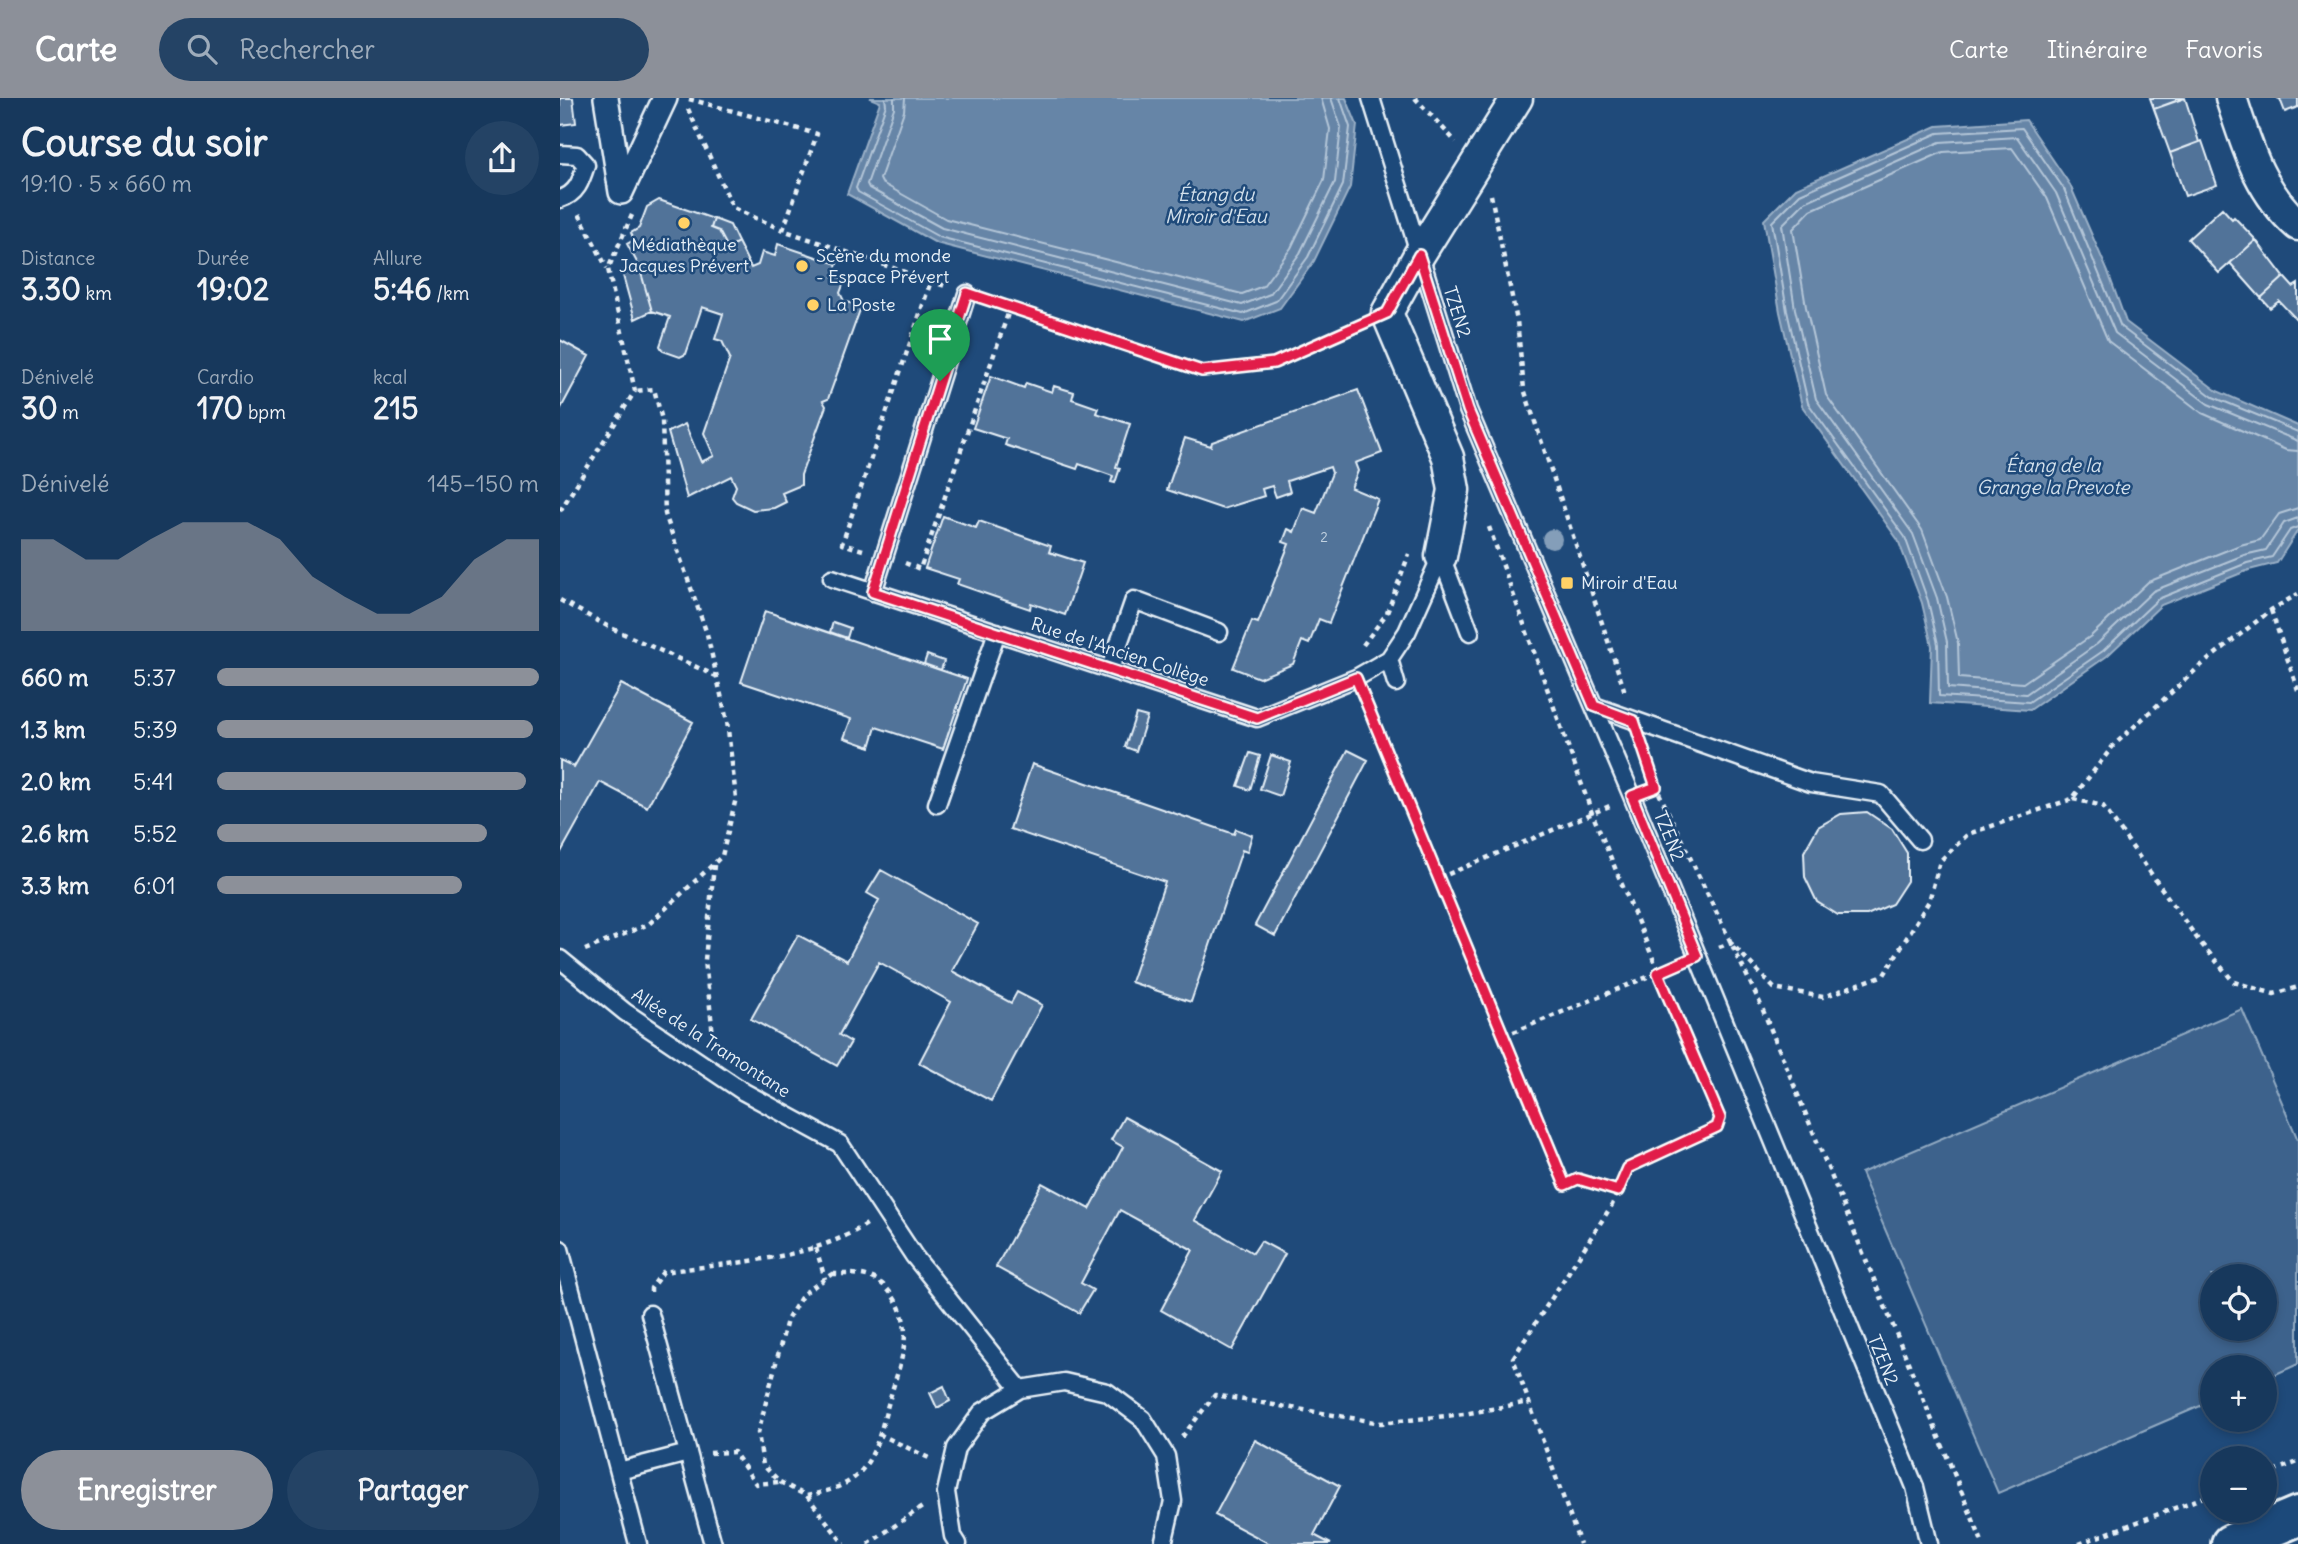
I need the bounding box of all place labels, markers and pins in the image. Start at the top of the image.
marker: Médiathèque Jacques Prévert [676,215,692,231]
place label: Médiathèque Jacques Prévert [619,233,749,277]
place label: Scène du monde - Espace Prévert [816,244,951,288]
marker: Scène du monde - Espace Prévert [794,258,810,274]
place label: La Poste [827,293,896,316]
marker: La Poste [805,297,821,313]
pin [910,309,970,381]
place label: Miroir d'Eau [1581,571,1678,594]
marker: Miroir d'Eau [1559,575,1575,591]

